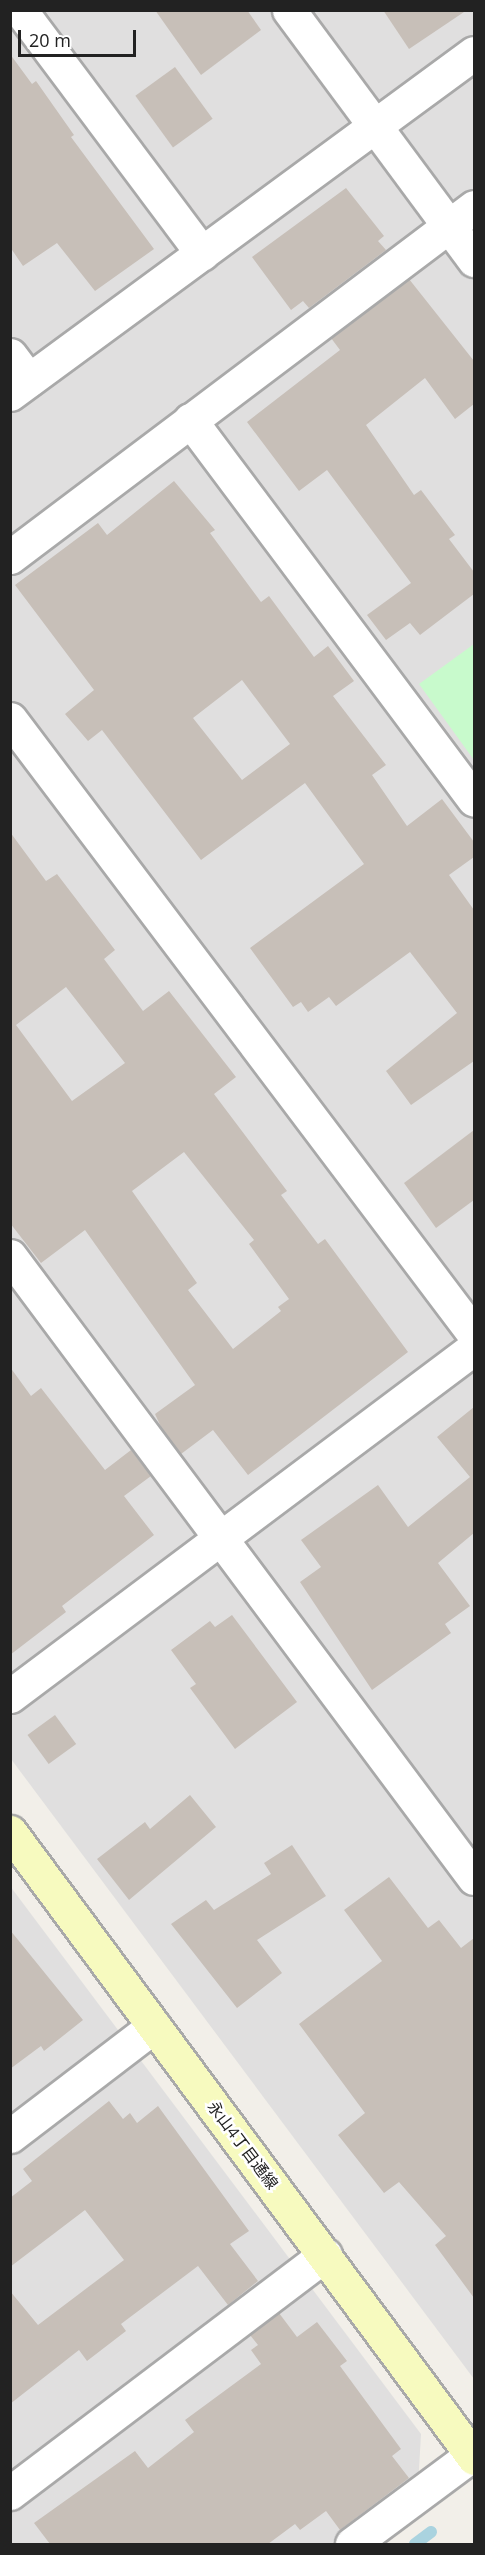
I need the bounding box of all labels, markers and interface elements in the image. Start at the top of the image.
scale bar [21,18,140,56]
text: 20 m [29,28,71,52]
street label: 永山4丁目通線 [204,2097,282,2193]

